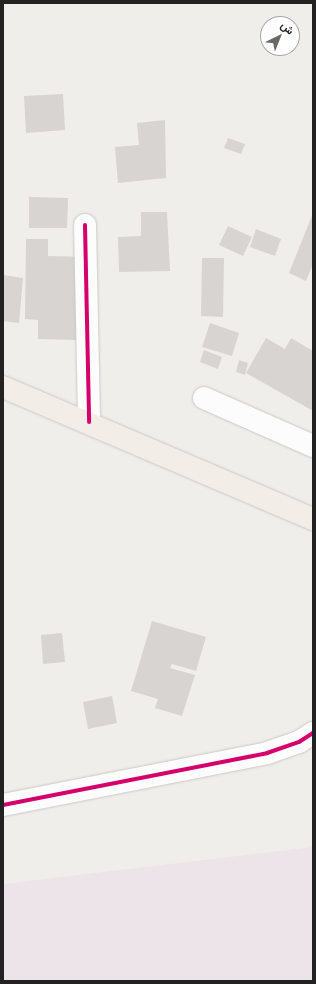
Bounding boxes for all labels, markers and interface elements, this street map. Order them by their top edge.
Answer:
north arrow [260,16,300,56]
text: ش [278,18,297,38]

